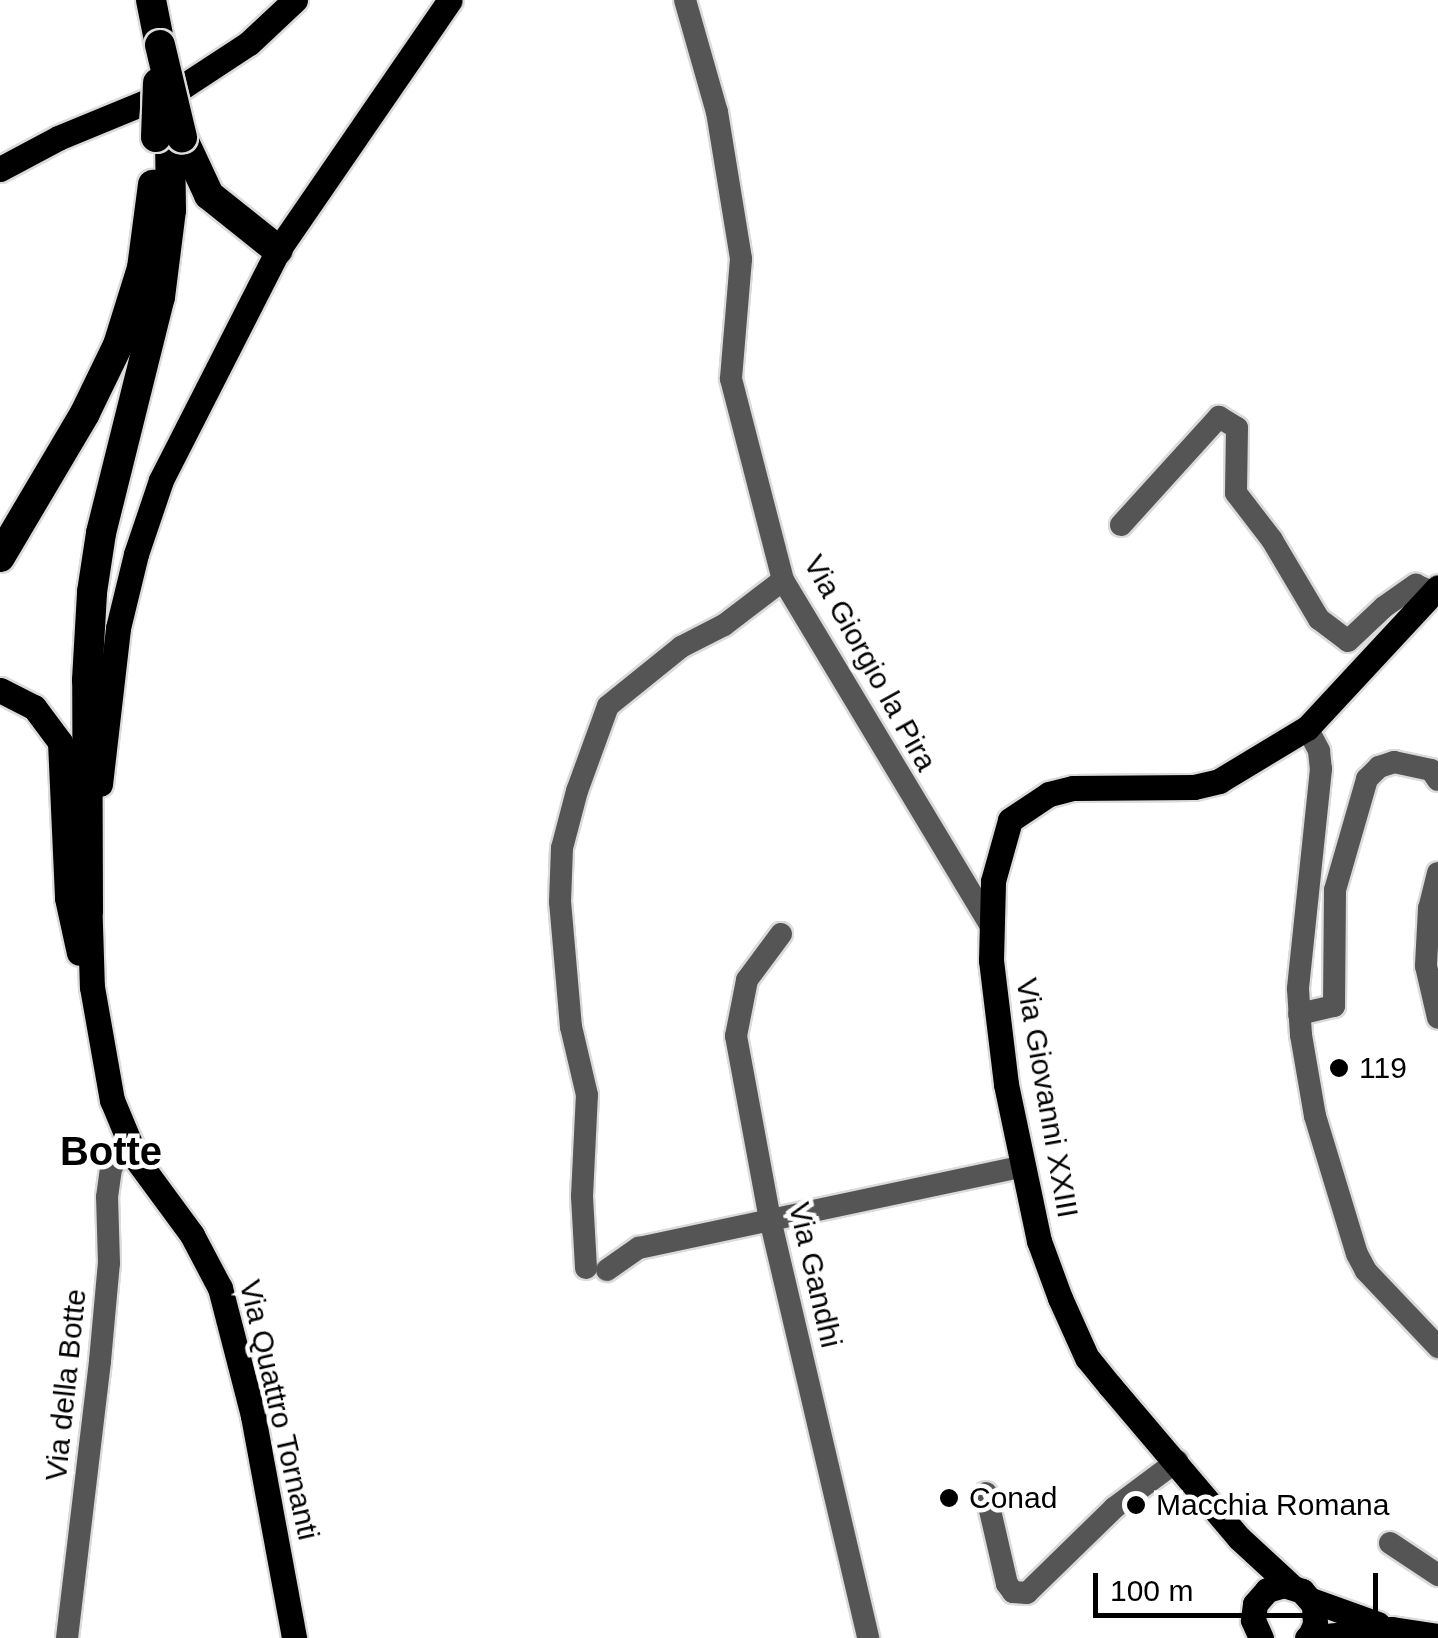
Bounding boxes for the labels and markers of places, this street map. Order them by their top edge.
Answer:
place label: 119 [1359,1050,1407,1086]
marker: 119 [1328,1057,1350,1079]
place label: Conad [969,1480,1057,1516]
marker: Conad [938,1487,960,1509]
place label: Macchia Romana [1156,1487,1389,1523]
marker: Macchia Romana [1125,1494,1147,1516]

